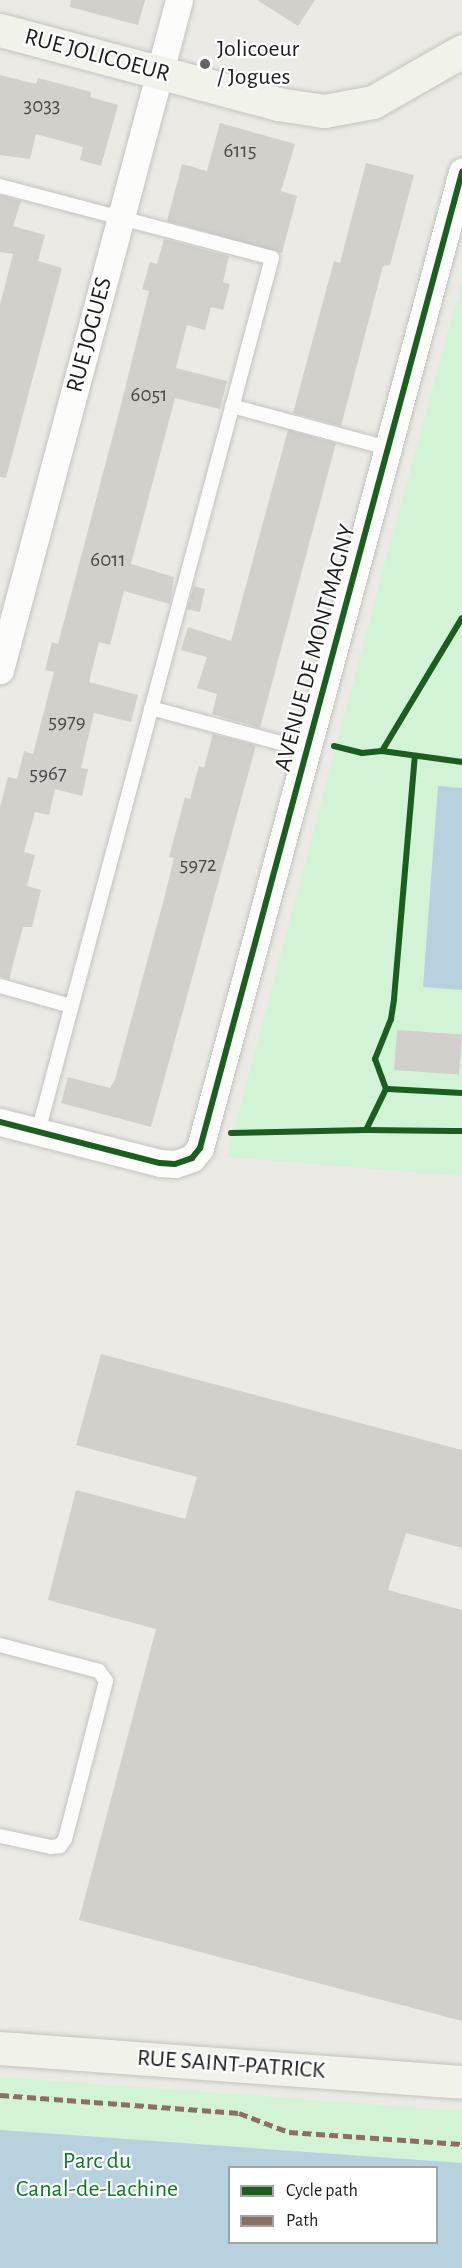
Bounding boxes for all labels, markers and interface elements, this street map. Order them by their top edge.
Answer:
street label: RUE JOLICOEUR [21,23,173,89]
place label: Jolicoeur / Jogues [217,36,299,92]
marker: Jolicoeur / Jogues [198,57,212,71]
house number: 3033 [23,93,61,119]
house number: 6115 [223,138,257,164]
street label: RUE JOGUES [61,274,119,396]
house number: 6051 [131,382,167,408]
street label: AVENUE DE MONTMAGNY [269,521,363,775]
house number: 6011 [90,547,126,573]
house number: 5979 [48,709,86,735]
house number: 5967 [29,761,67,787]
house number: 5972 [180,852,216,878]
street label: RUE SAINT-PATRICK [136,2044,326,2086]
park label: Parc du Canal-de-Lachine [16,2148,178,2204]
legend [228,2166,438,2244]
text: Cycle path [286,2182,358,2200]
text: Path [286,2212,318,2230]

